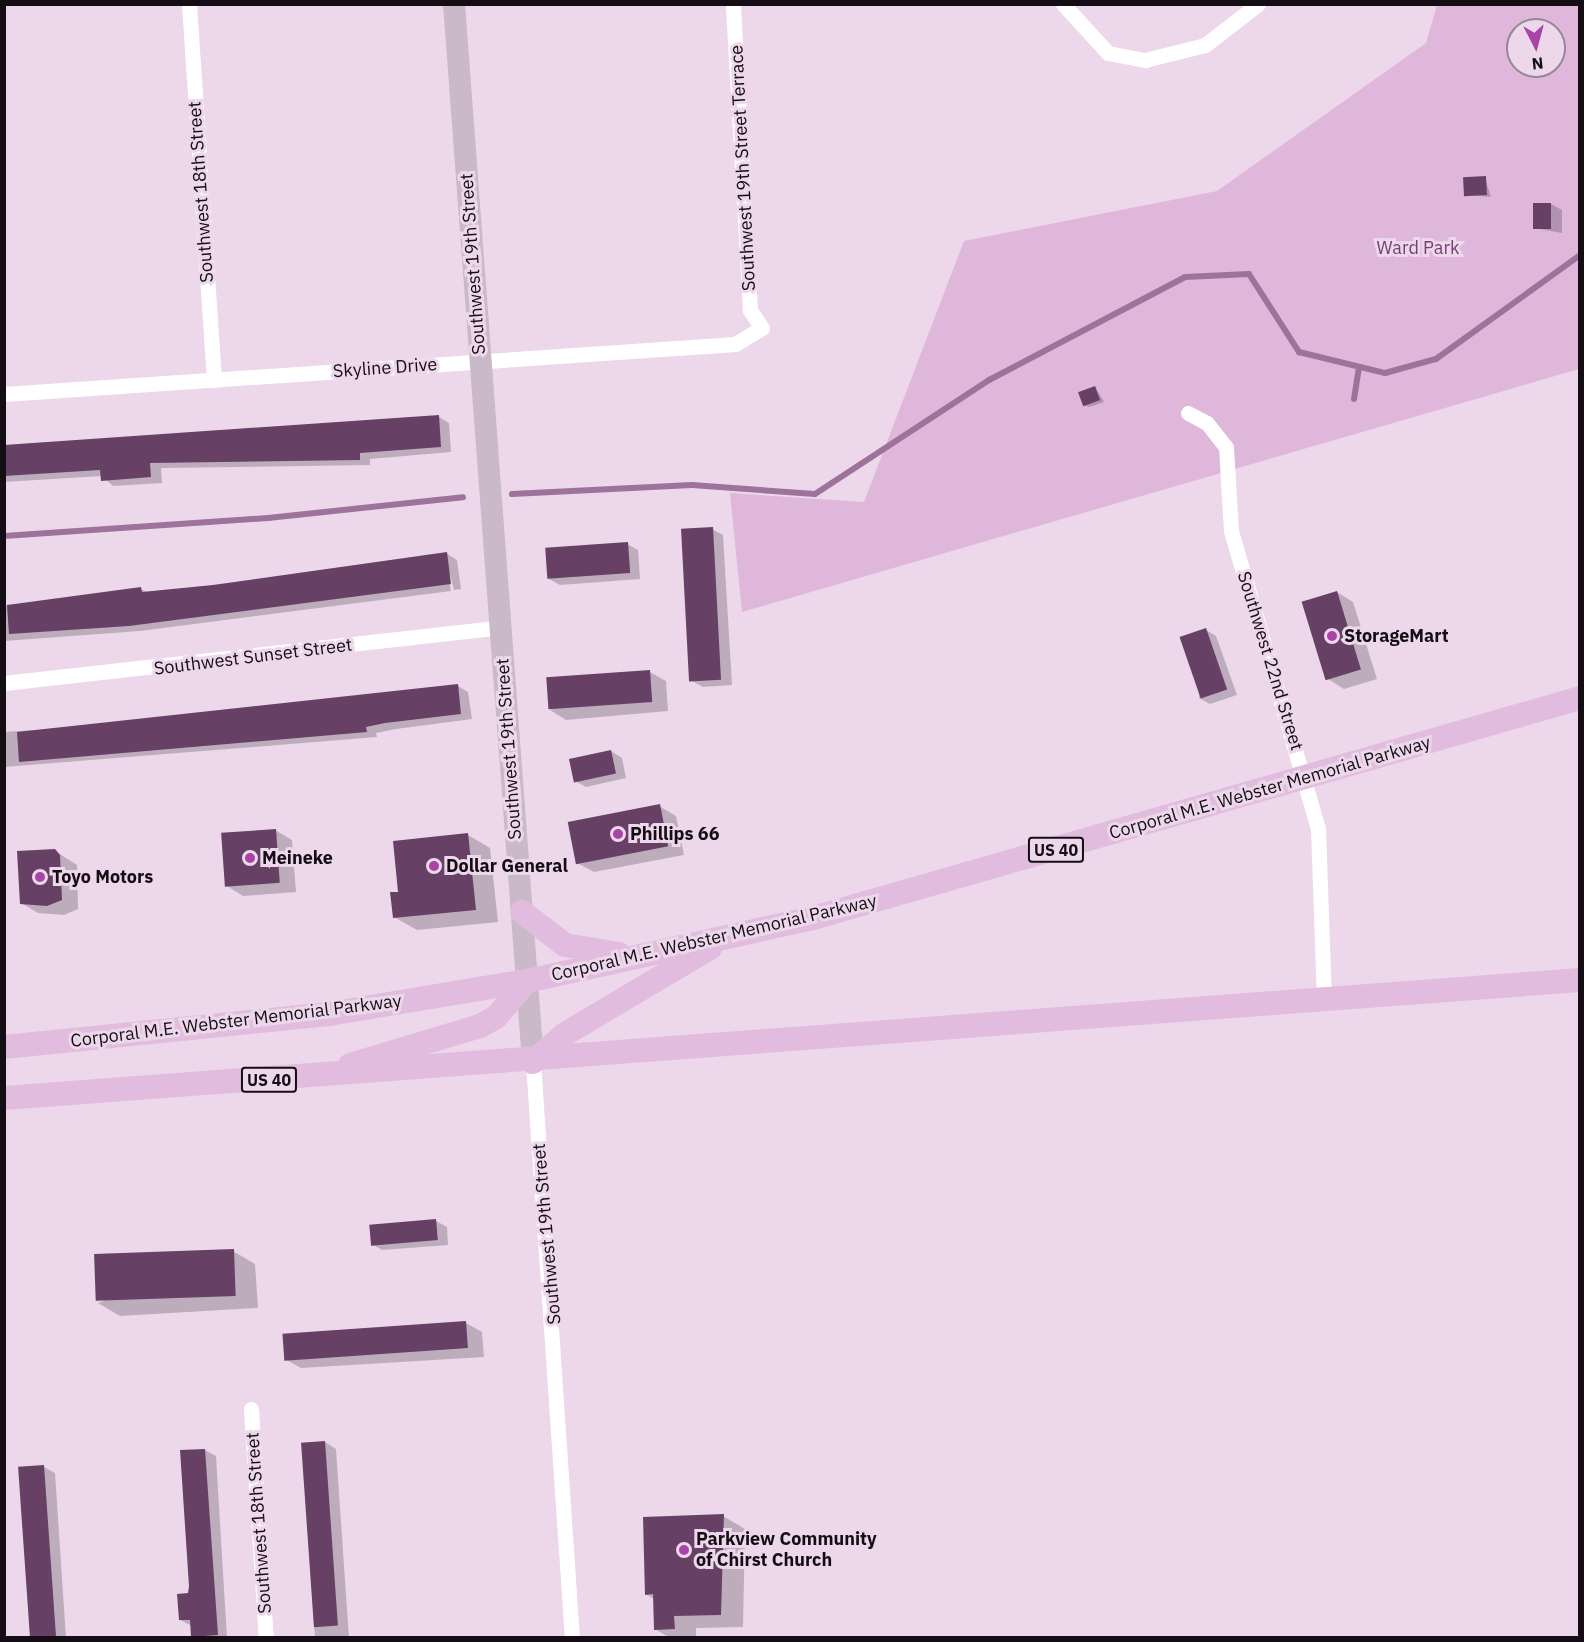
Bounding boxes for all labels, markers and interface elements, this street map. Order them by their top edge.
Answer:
north arrow [1506,18,1566,78]
street label: Southwest 19th Street Terrace [726,44,760,292]
text: N [1531,53,1544,74]
street label: Southwest 18th Street [184,101,218,283]
street label: Southwest 19th Street [456,173,490,355]
park label: Ward Park [1376,237,1460,259]
street label: Skyline Drive [332,354,438,382]
street label: Southwest 22nd Street [1232,569,1308,753]
place label: StorageMart [1344,625,1449,647]
marker: StorageMart [1325,629,1339,643]
street label: Southwest Sunset Street [153,634,353,680]
street label: Southwest 19th Street [492,658,526,840]
street label: Corporal M.E. Webster Memorial Parkway [1107,732,1433,844]
place label: Phillips 66 [630,823,719,845]
marker: Phillips 66 [611,827,625,841]
road number: US 40 [1028,837,1084,863]
place label: Meineke [262,847,333,869]
marker: Meineke [243,851,257,865]
place label: Dollar General [446,855,568,877]
marker: Dollar General [427,859,441,873]
place label: Toyo Motors [52,866,153,888]
marker: Toyo Motors [33,870,47,884]
street label: Corporal M.E. Webster Memorial Parkway [549,890,879,986]
street label: Corporal M.E. Webster Memorial Parkway [69,990,403,1052]
road number: US 40 [240,1067,298,1093]
street label: Southwest 19th Street [528,1143,566,1325]
street label: Southwest 18th Street [242,1432,276,1614]
place label: Parkview Community of Chirst Church [696,1529,877,1572]
marker: Parkview Community of Chirst Church [677,1543,691,1557]

